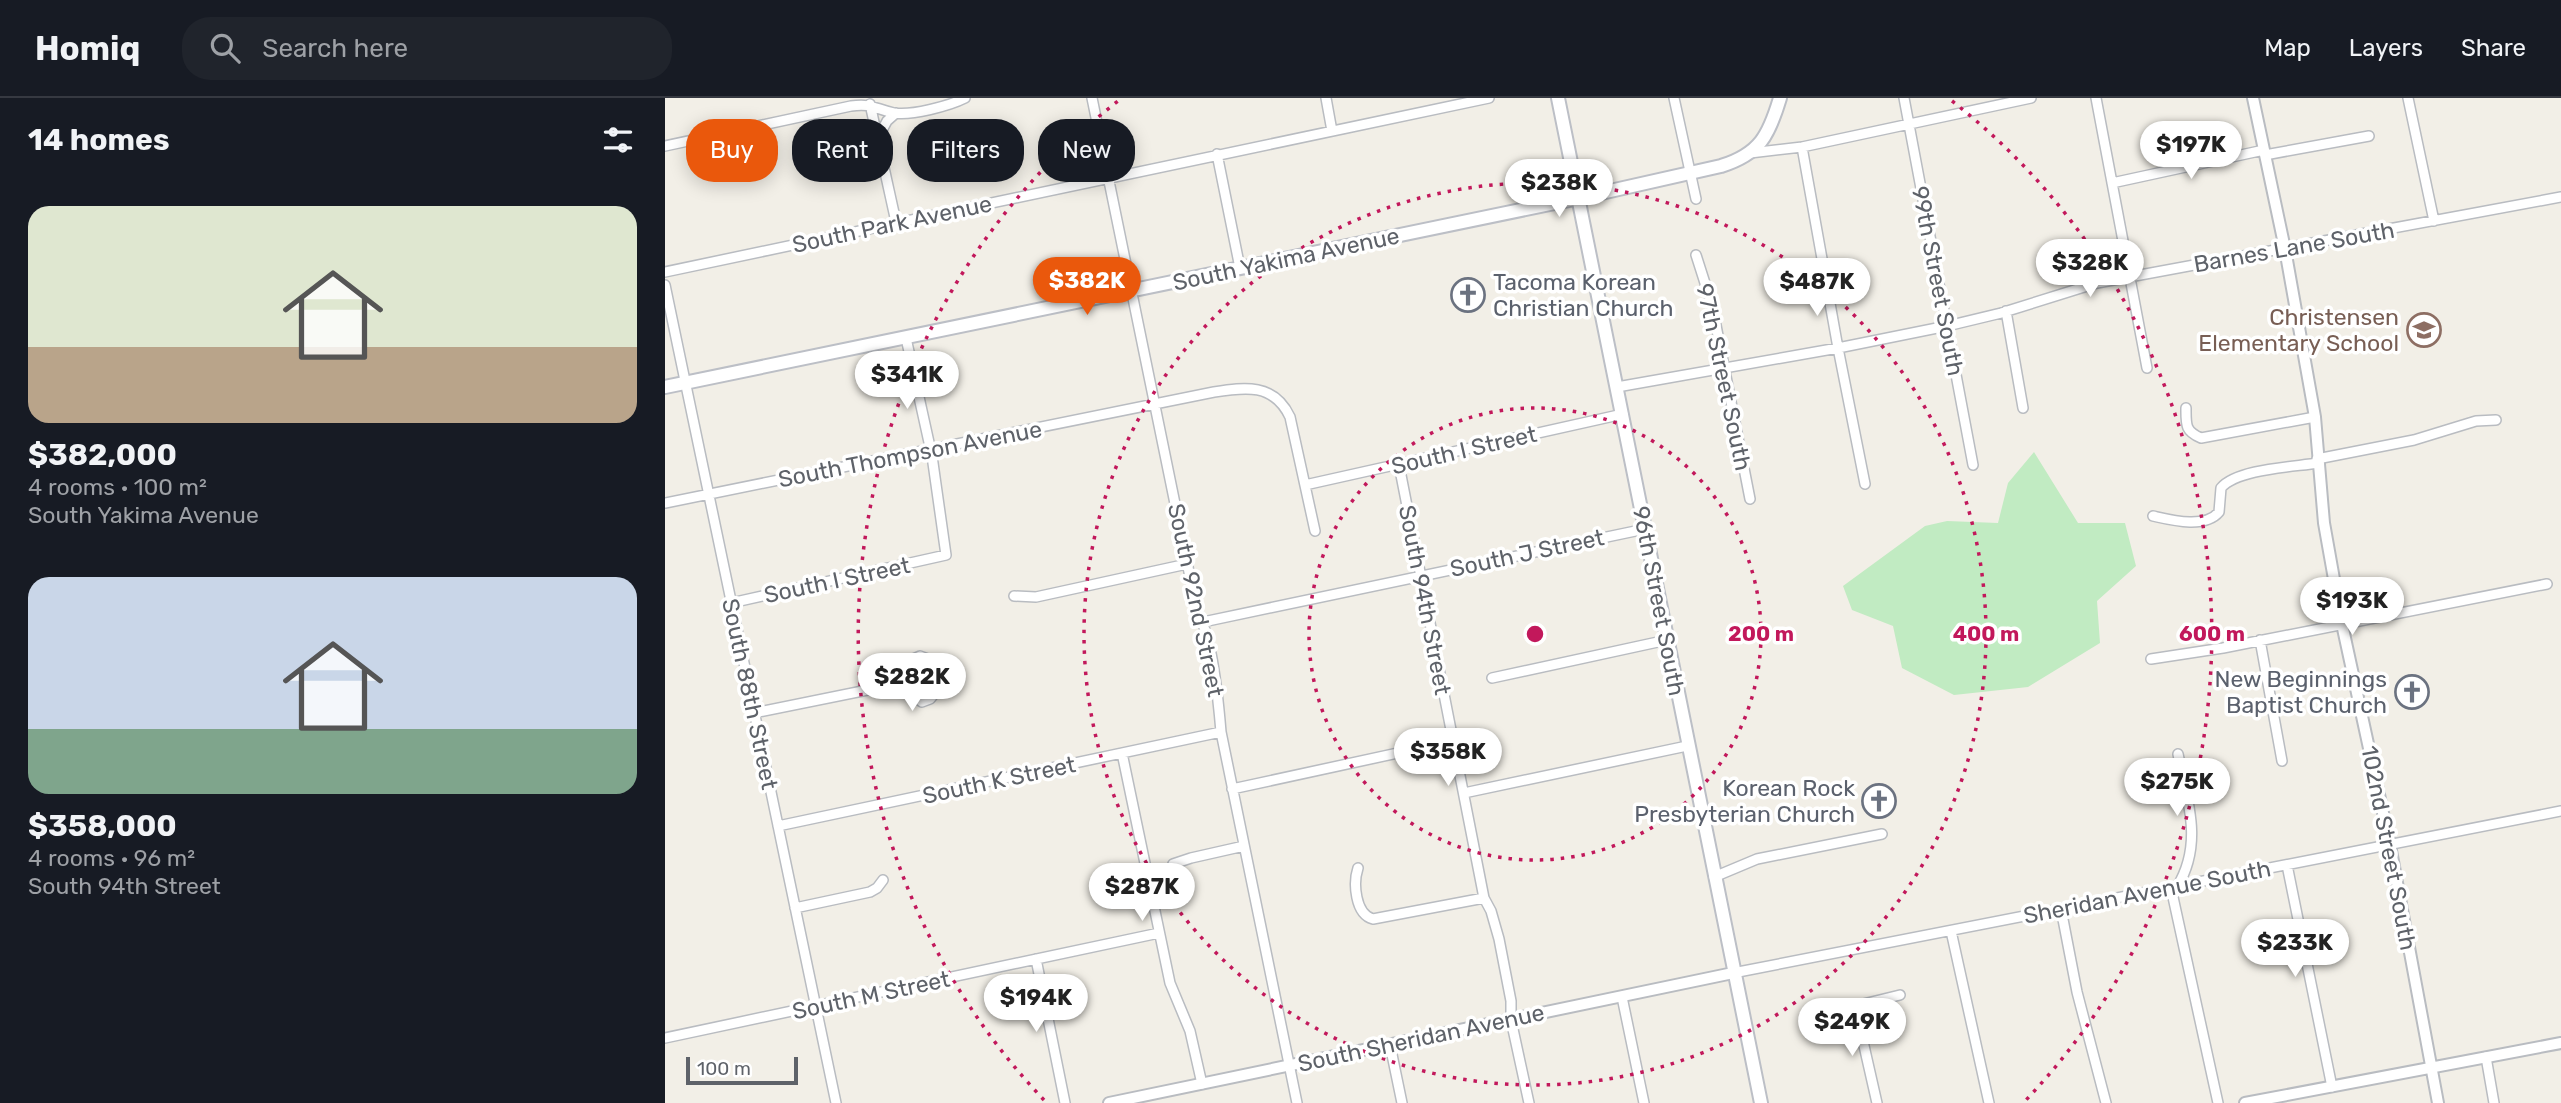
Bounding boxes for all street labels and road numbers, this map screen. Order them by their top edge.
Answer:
street label: 99th Street South [1906,184,1970,378]
street label: South Park Avenue [790,189,994,259]
street label: Barnes Lane South [2191,216,2397,278]
street label: South Yakima Avenue [1170,221,1402,297]
street label: 97th Street South [1690,281,1758,473]
street label: South Thompson Avenue [776,415,1044,493]
street label: South I Street [1389,420,1539,480]
street label: South 92nd Street [1162,501,1230,699]
street label: South 94th Street [1393,503,1457,697]
street label: 96th Street South [1627,504,1691,698]
street label: South J Street [1447,523,1607,583]
street label: South I Street [762,551,912,609]
street label: South 88th Street [716,596,784,792]
street label: 102nd Street South [2355,743,2423,953]
street label: South K Street [920,750,1078,810]
street label: Sheridan Avenue South [2021,854,2273,930]
street label: South M Street [790,965,952,1025]
street label: South Sheridan Avenue [1295,998,1547,1078]

